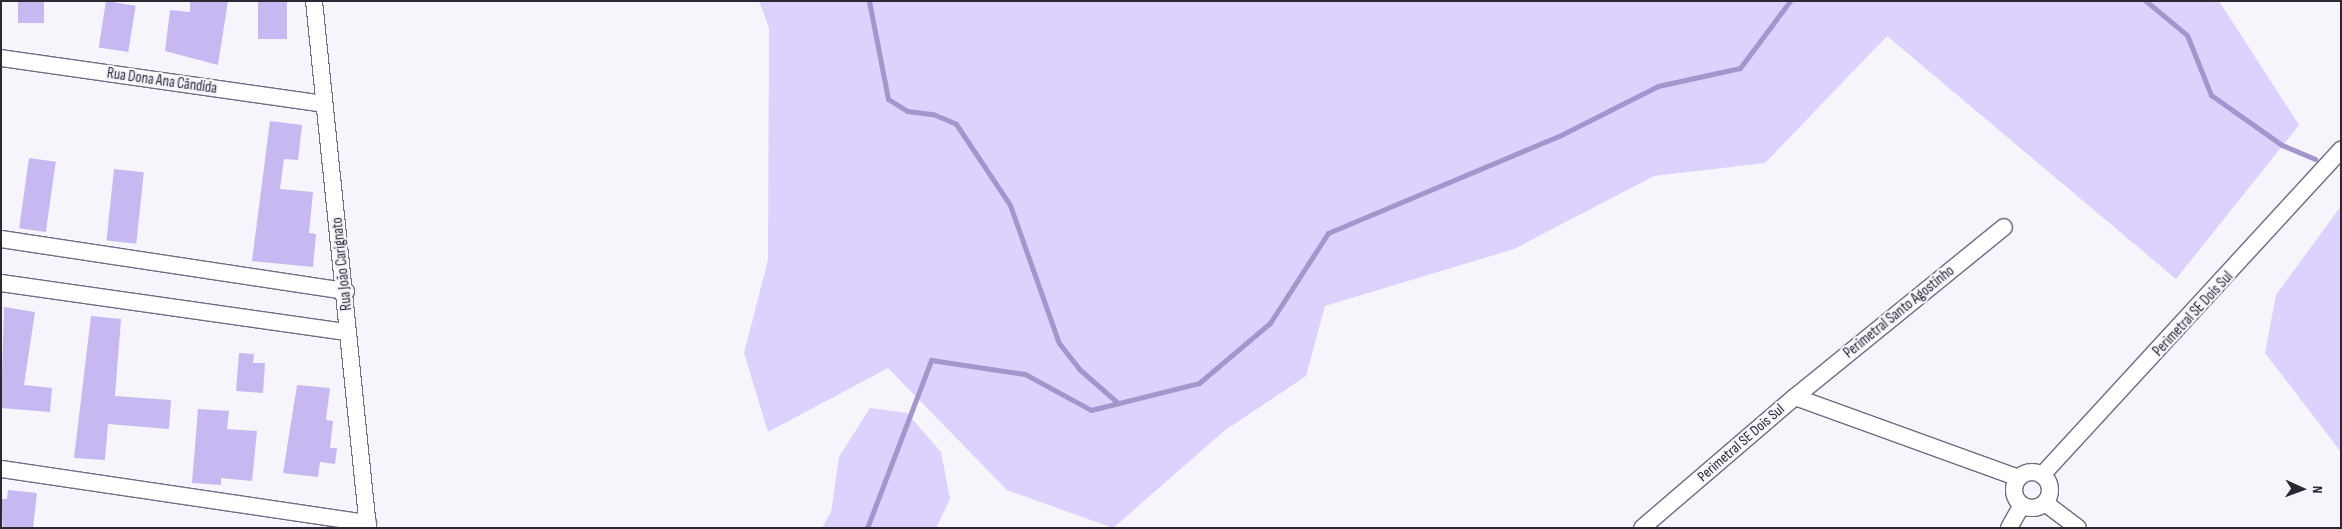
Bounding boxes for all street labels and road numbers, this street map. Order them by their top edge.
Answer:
street label: Rua Dona Ana Cândida [106,64,218,98]
street label: Rua João Carignato [328,216,356,312]
street label: Perimetral Santo Agostinho [1840,262,1958,362]
street label: Perimetral SE Dois Sul [2149,268,2237,360]
street label: Perimetral SE Dois Sul [1694,400,1788,486]

